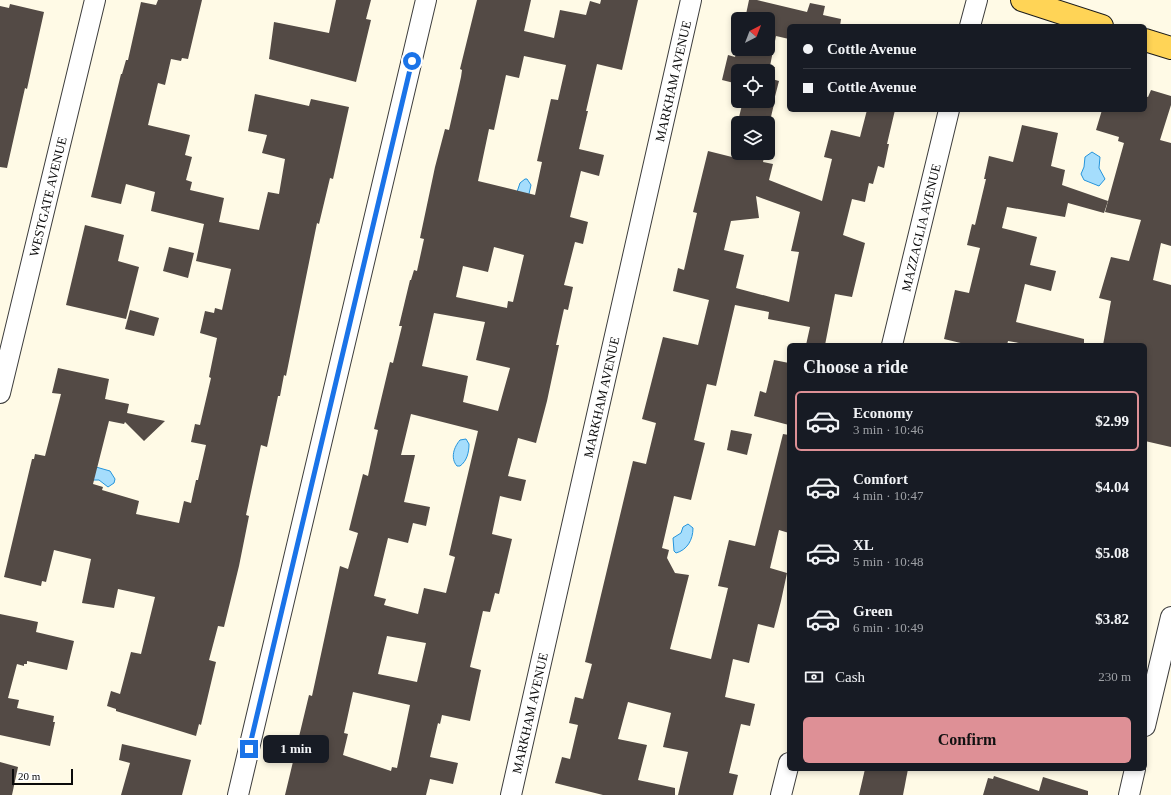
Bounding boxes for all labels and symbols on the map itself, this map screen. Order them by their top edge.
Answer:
north arrow [731,12,775,56]
street label: MARKHAM AVENUE [652,19,694,143]
route start [403,52,421,70]
street label: WESTGATE AVENUE [26,135,69,258]
street label: MAZZAGLIA AVENUE [898,162,943,293]
street label: MARKHAM AVENUE [580,335,622,459]
street label: MARKHAM AVENUE [509,651,551,775]
callout: 1 min [263,735,329,763]
route end [240,740,258,758]
scale bar [12,767,73,786]

